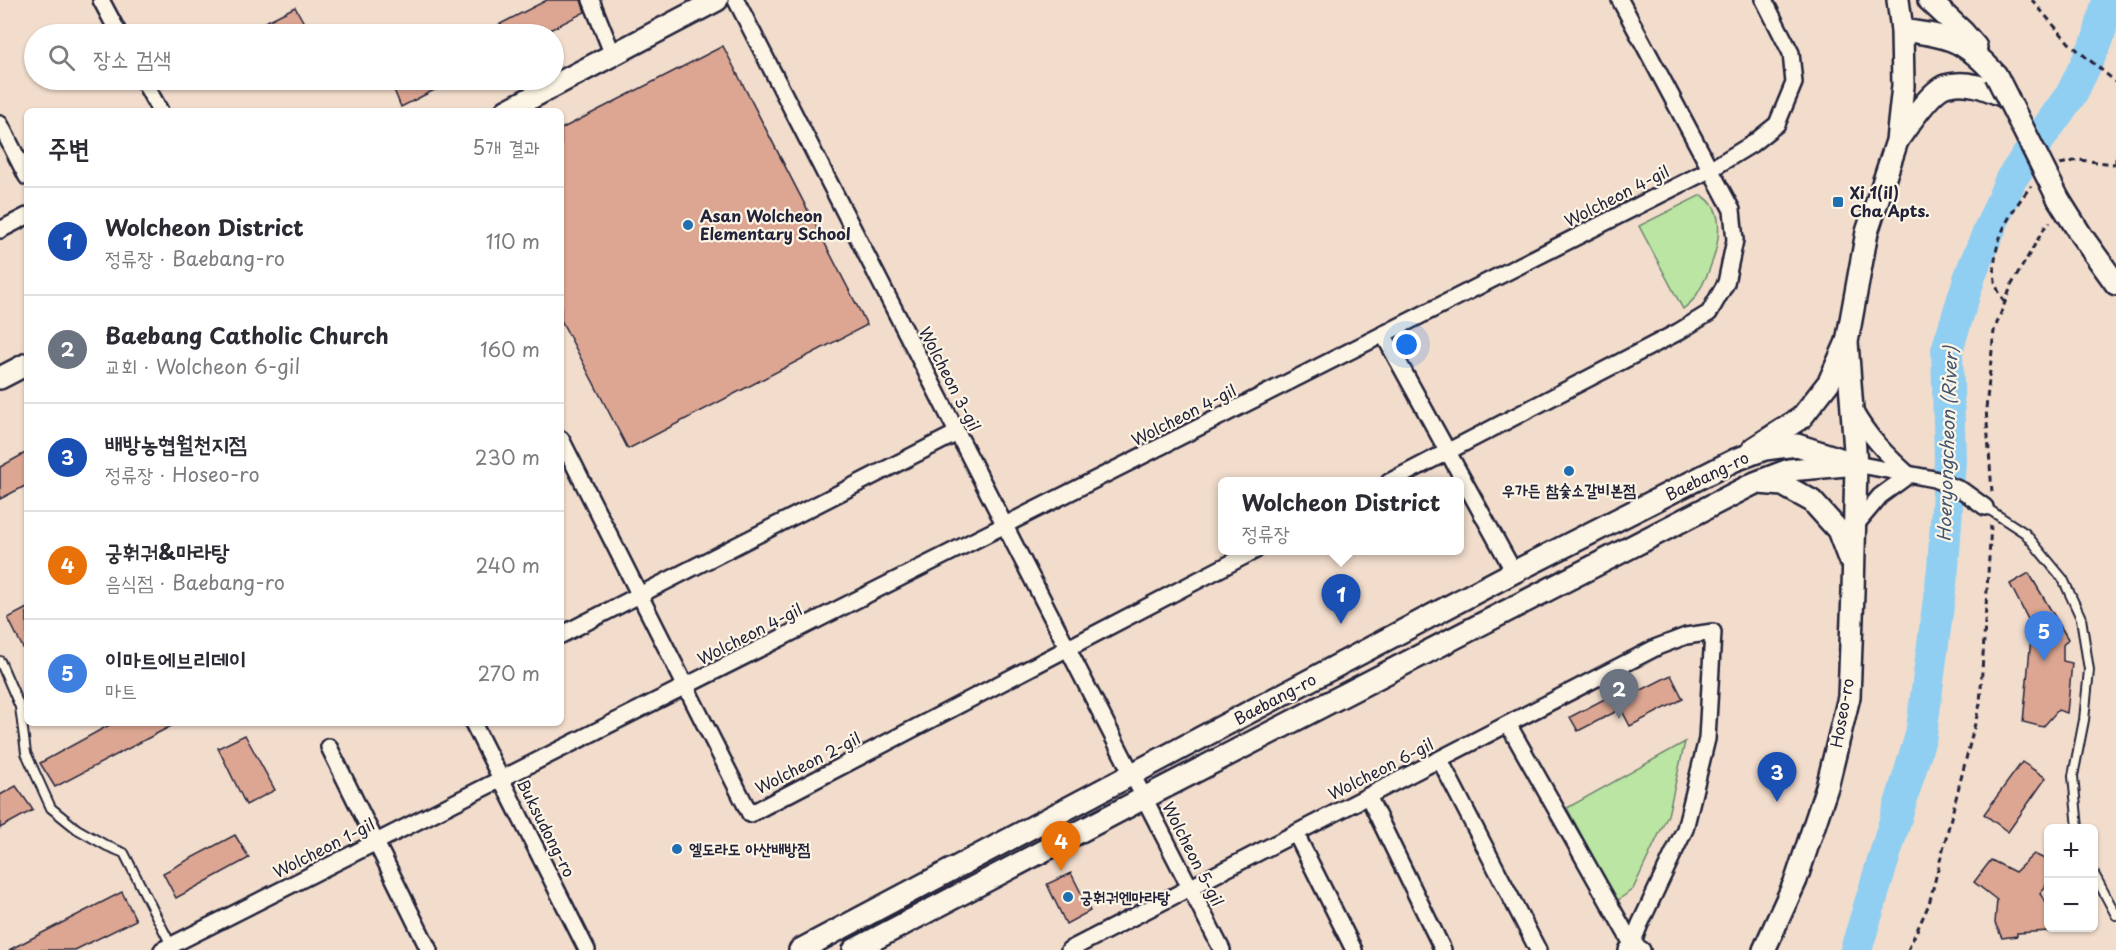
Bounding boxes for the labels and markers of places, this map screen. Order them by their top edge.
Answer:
place label: Xi 1(il) Cha Apts. [1850,180,1930,222]
marker: Xi 1(il) Cha Apts. [1831,195,1845,209]
place label: Asan Wolcheon Elementary School [700,203,851,245]
marker: Asan Wolcheon Elementary School [681,218,695,232]
marker: 우가든 참숯소갈비본점 [1562,464,1576,478]
place label: 우가든 참숯소갈비본점 [1502,477,1636,501]
pin: 1 [1322,574,1360,624]
pin: 5 [2024,612,2064,661]
pin: 2 [1600,670,1638,719]
pin: 3 [1758,752,1796,802]
pin: 4 [1042,822,1080,871]
place label: 엘도라도 아산배방점 [689,836,810,860]
marker: 엘도라도 아산배방점 [670,842,684,856]
place label: 궁훠궈엔마라탕 [1080,884,1170,908]
marker: 궁훠궈엔마라탕 [1061,890,1075,904]

